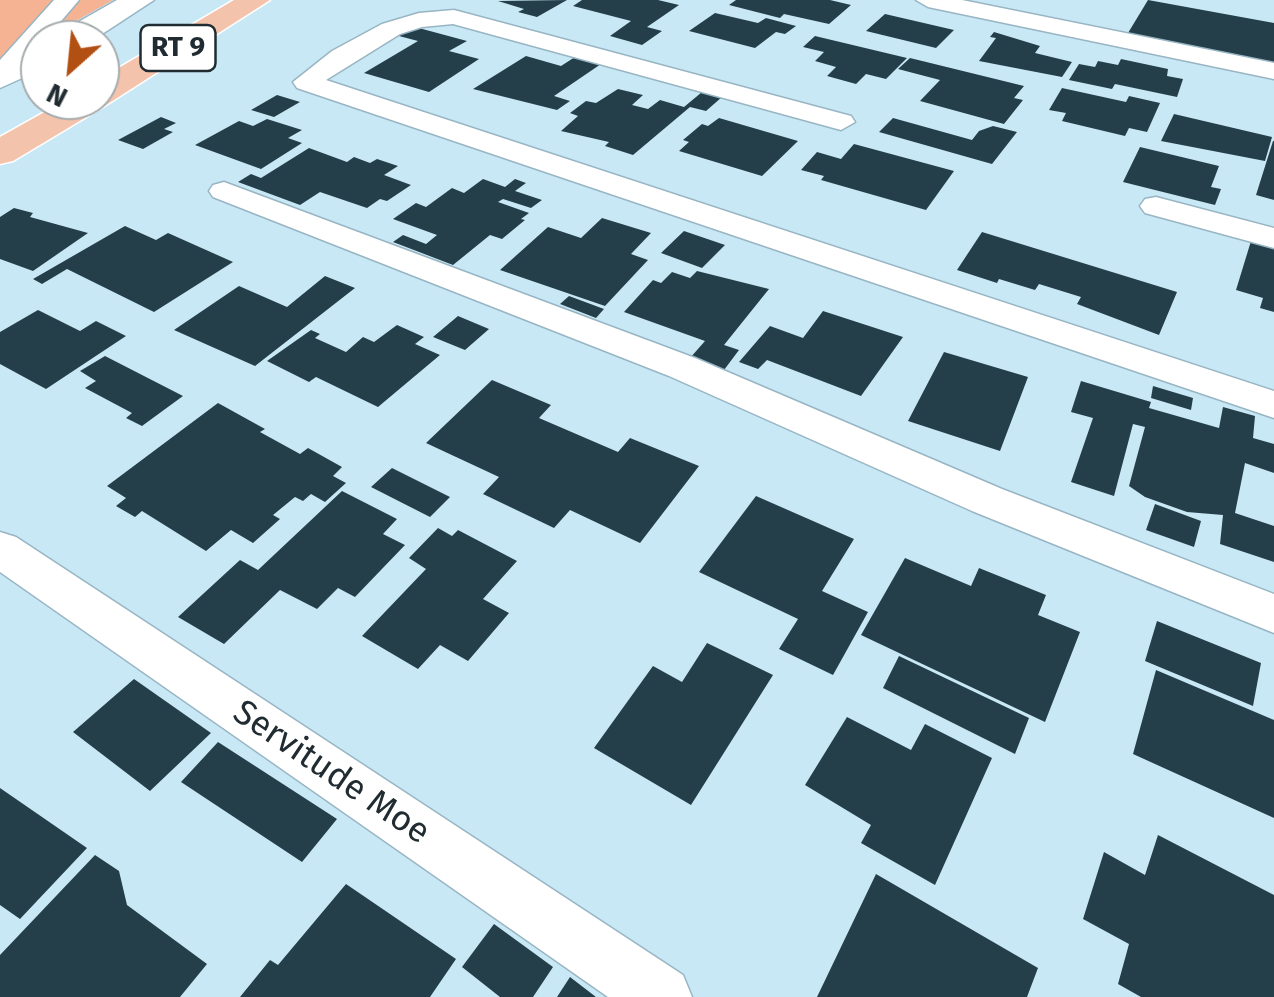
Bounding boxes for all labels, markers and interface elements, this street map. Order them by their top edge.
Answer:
north arrow [20,20,120,120]
road number: RT 9 [140,25,216,71]
text: N [41,76,73,114]
street label: Servitude Moe [225,692,437,854]

